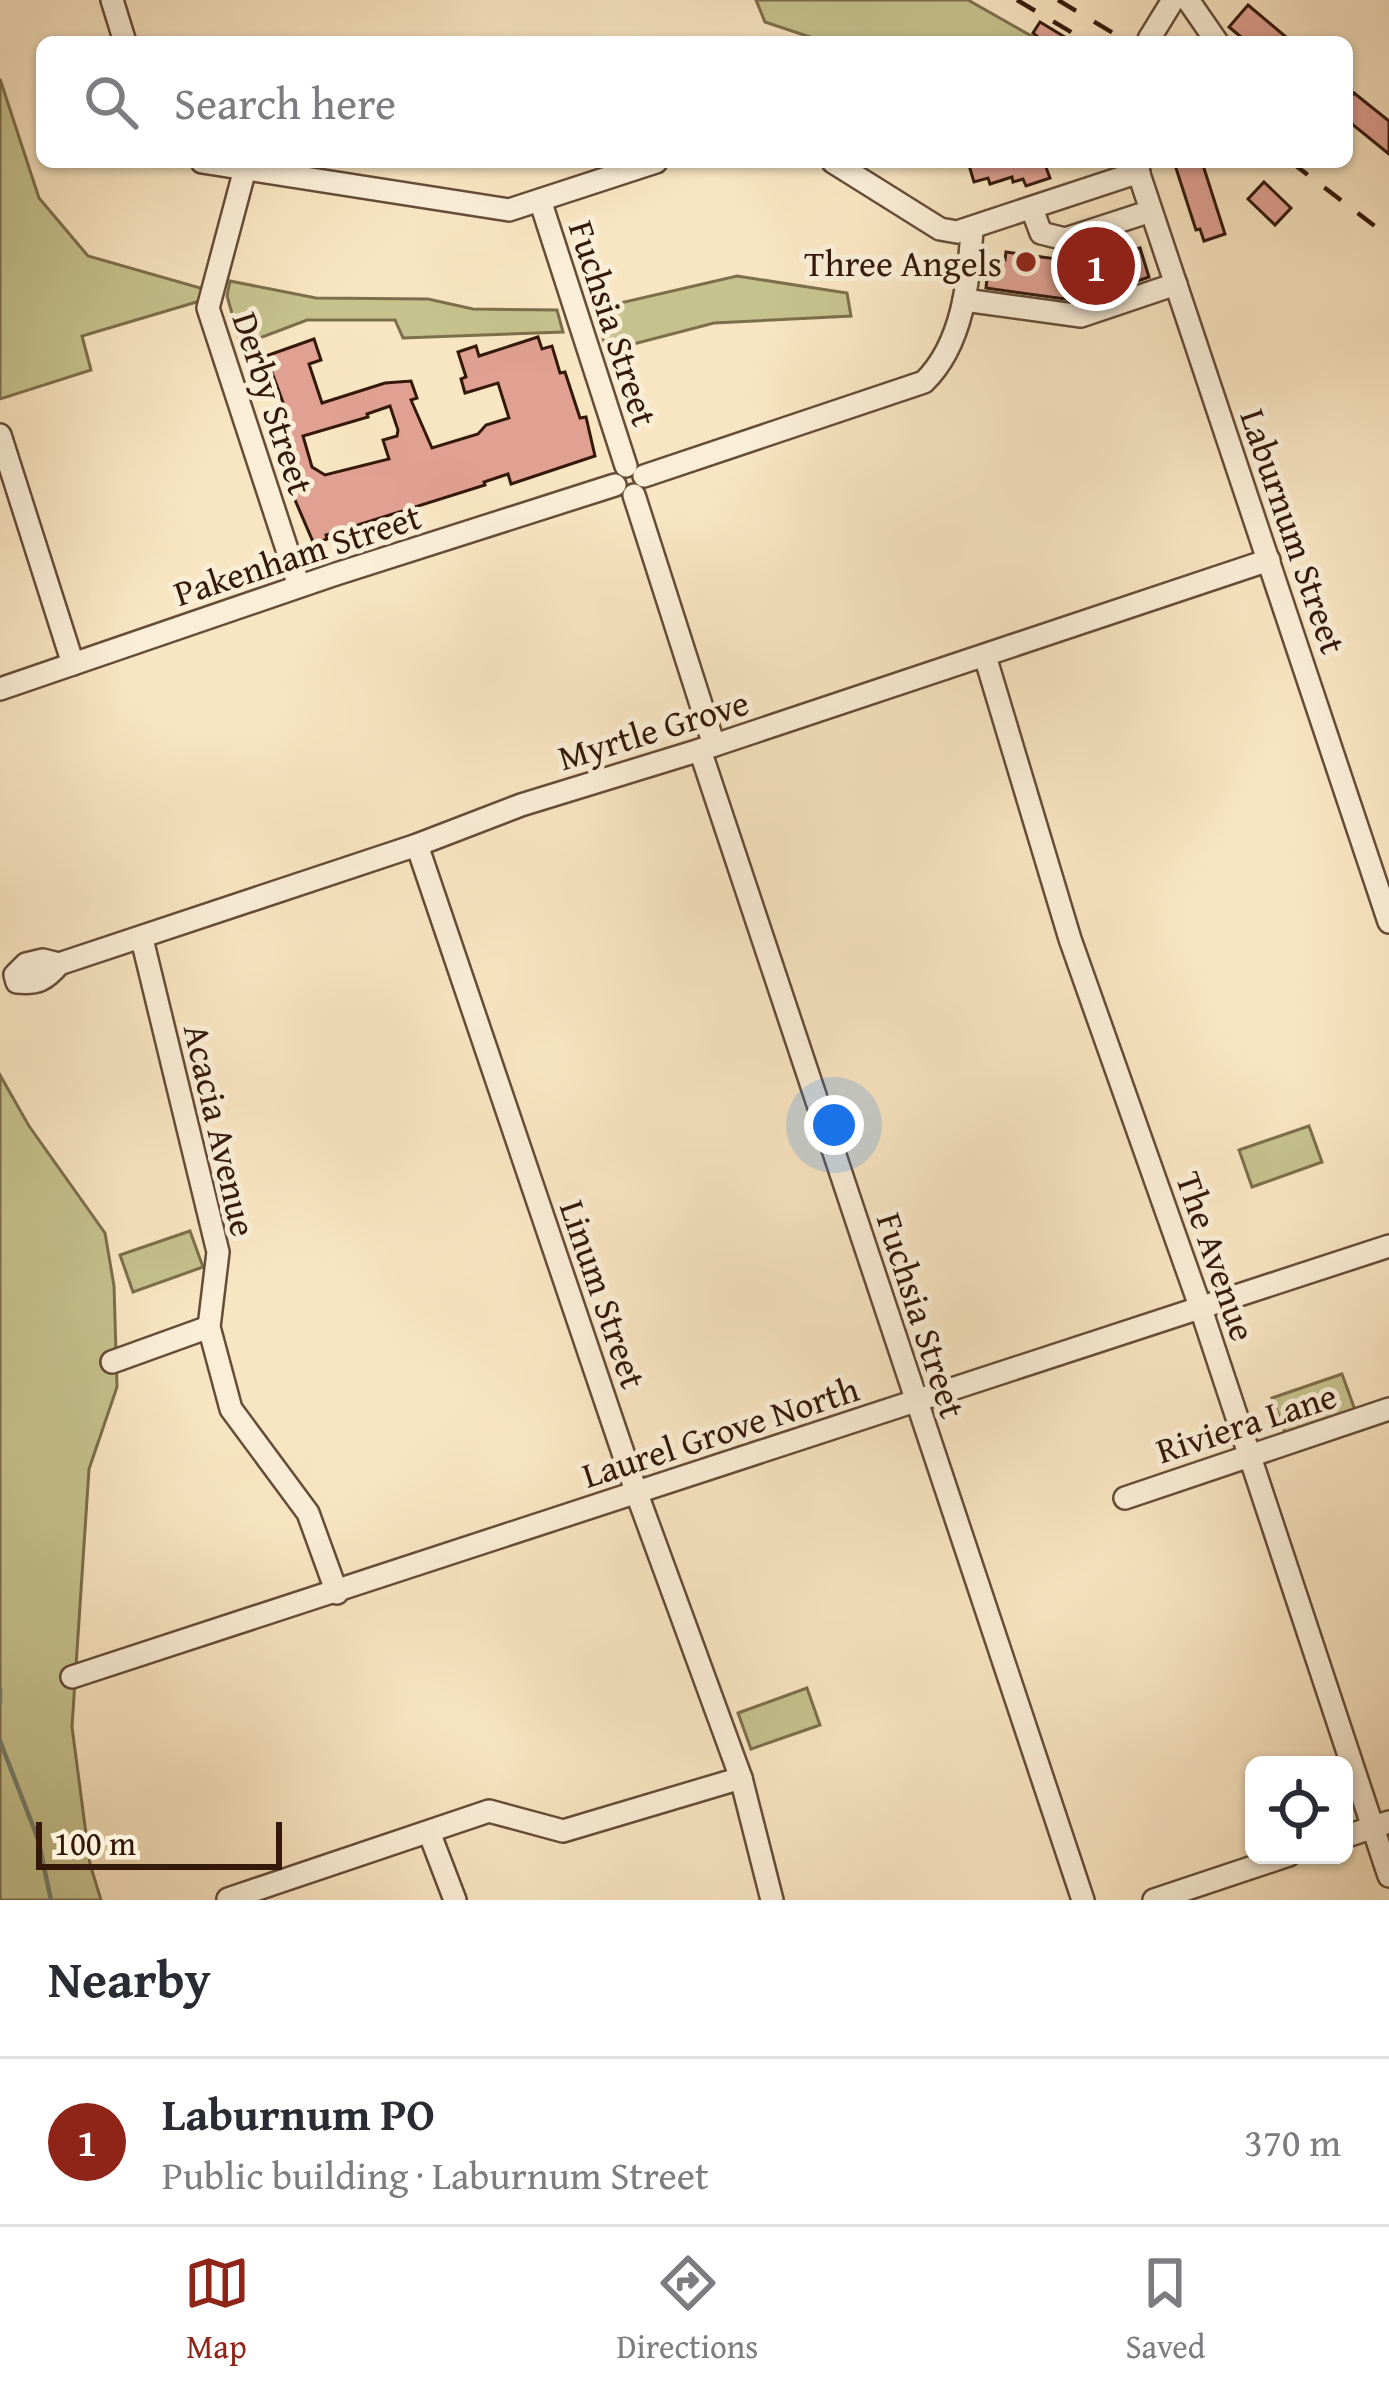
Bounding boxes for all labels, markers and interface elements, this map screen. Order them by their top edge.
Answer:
search box [36,36,1353,168]
icon: search [78,69,144,135]
text: Search here [174,70,396,135]
street label: Fuchsia Street [556,213,672,433]
pin: 1 [1057,221,1135,311]
place label: Three Angels [804,236,1002,289]
marker: Three Angels [1013,249,1039,275]
street label: Derby Street [220,305,329,501]
street label: Laburnum Street [1227,402,1361,661]
street label: Pakenham Street [167,489,428,619]
street label: Myrtle Grove [551,675,755,783]
street label: Acacia Avenue [171,1019,271,1241]
your location [804,1095,864,1155]
street label: The Avenue [1163,1164,1271,1348]
street label: Linum Street [547,1193,661,1395]
street label: Fuchsia Street [864,1205,980,1425]
street label: Laurel Grove North [575,1361,865,1501]
street label: Riviera Lane [1149,1368,1343,1476]
map controls [1245,1756,1353,1864]
button: locate [1245,1756,1353,1864]
scale bar [36,1816,282,1869]
text: 100 m [54,1819,136,1867]
text: Nearby [48,1941,211,2016]
text: Laburnum PO [162,2081,435,2146]
text: 1 [77,2113,97,2170]
text: 370 m [1244,2113,1341,2170]
text: Public building · Laburnum Street [162,2146,709,2203]
tab: Map [184,2250,250,2370]
tab: Directions [617,2250,758,2370]
tab: Saved [1126,2250,1205,2370]

